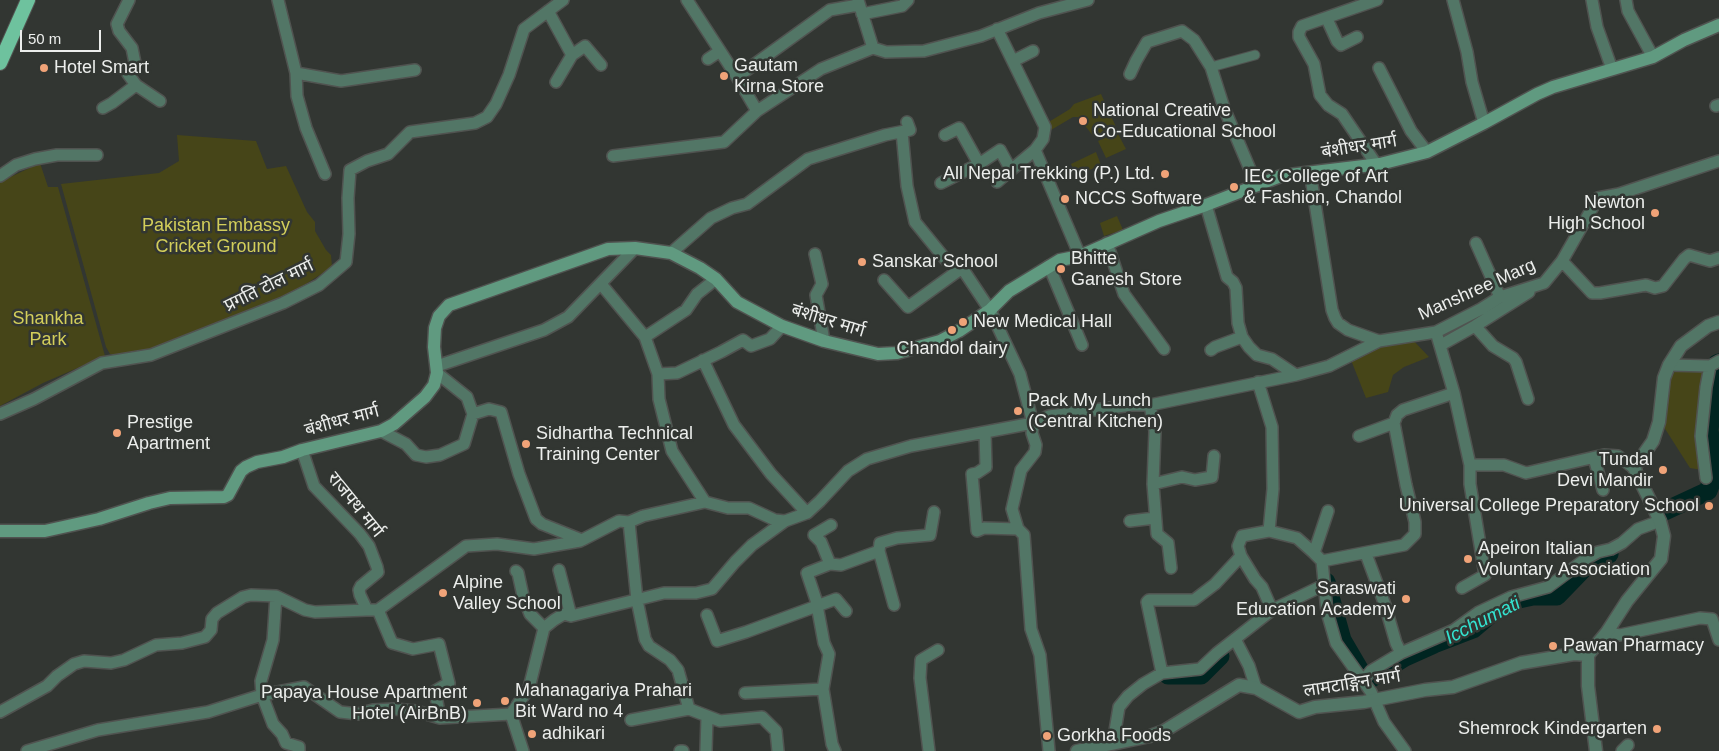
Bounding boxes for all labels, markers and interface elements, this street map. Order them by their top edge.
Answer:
scale bar [22,20,104,52]
text: 50 m [28,30,61,47]
place label: Gautam Kirna Store [734,55,824,98]
place label: Hotel Smart [54,57,149,79]
marker: Hotel Smart [38,62,50,74]
marker: Gautam Kirna Store [718,70,730,82]
place label: National Creative Co-Educational School [1093,100,1276,142]
marker: National Creative Co-Educational School [1077,115,1089,127]
street label: बंशीधर मार्ग [1320,130,1398,164]
place label: All Nepal Trekking (P.) Ltd. [943,163,1155,185]
place label: IEC College of Art & Fashion, Chandol [1244,166,1402,208]
marker: All Nepal Trekking (P.) Ltd. [1159,168,1171,180]
marker: IEC College of Art & Fashion, Chandol [1228,181,1240,193]
place label: NCCS Software [1075,188,1202,210]
place label: Newton High School [1548,192,1645,234]
marker: NCCS Software [1059,193,1071,205]
marker: Newton High School [1649,207,1661,219]
park label: Pakistan Embassy Cricket Ground [142,215,290,258]
place label: Bhitte Ganesh Store [1071,248,1182,290]
place label: Sanskar School [872,251,998,273]
street label: Manshree Marg [1415,254,1539,326]
street label: प्रगति टोल मार्ग [221,255,317,317]
marker: Sanskar School [856,256,868,268]
marker: Bhitte Ganesh Store [1055,263,1067,275]
street label: बंशीधर मार्ग [788,300,868,342]
park label: Shankha Park [12,308,84,350]
place label: New Medical Hall [973,311,1112,333]
marker: New Medical Hall [957,316,969,328]
marker: Chandol dairy [946,324,958,336]
place label: Chandol dairy [896,338,1008,360]
place label: Pack My Lunch (Central Kitchen) [1028,390,1163,432]
street label: बंशीधर मार्ग [302,401,382,441]
marker: Pack My Lunch (Central Kitchen) [1012,405,1024,417]
place label: Prestige Apartment [127,412,210,454]
place label: Sidhartha Technical Training Center [536,423,693,466]
marker: Prestige Apartment [111,427,123,439]
marker: Sidhartha Technical Training Center [520,438,532,450]
place label: Tundal Devi Mandir [1557,449,1653,492]
marker: Tundal Devi Mandir [1657,464,1669,476]
street label: राजपथ मार्ग [322,468,388,542]
place label: Universal College Preparatory School [1399,495,1699,517]
marker: Universal College Preparatory School [1703,500,1715,512]
place label: Apeiron Italian Voluntary Association [1478,538,1650,580]
marker: Apeiron Italian Voluntary Association [1462,553,1474,565]
place label: Alpine Valley School [453,572,561,614]
place label: Saraswati Education Academy [1236,578,1396,620]
marker: Alpine Valley School [437,587,449,599]
water label: Icchumati [1442,592,1524,650]
marker: Saraswati Education Academy [1400,593,1412,605]
place label: Pawan Pharmacy [1563,635,1704,657]
marker: Pawan Pharmacy [1547,640,1559,652]
street label: लामटाङ्गिन मार्ग [1302,666,1402,702]
place label: Mahanagariya Prahari Bit Ward no 4 [515,680,692,722]
place label: Papaya House Apartment Hotel (AirBnB) [261,682,467,724]
marker: Mahanagariya Prahari Bit Ward no 4 [499,695,511,707]
marker: Papaya House Apartment Hotel (AirBnB) [471,697,483,709]
place label: Shemrock Kindergarten [1458,718,1647,740]
place label: adhikari [542,723,605,745]
marker: Shemrock Kindergarten [1651,723,1663,735]
place label: Gorkha Foods [1057,725,1171,747]
marker: adhikari [526,728,538,740]
marker: Gorkha Foods [1041,730,1053,742]

